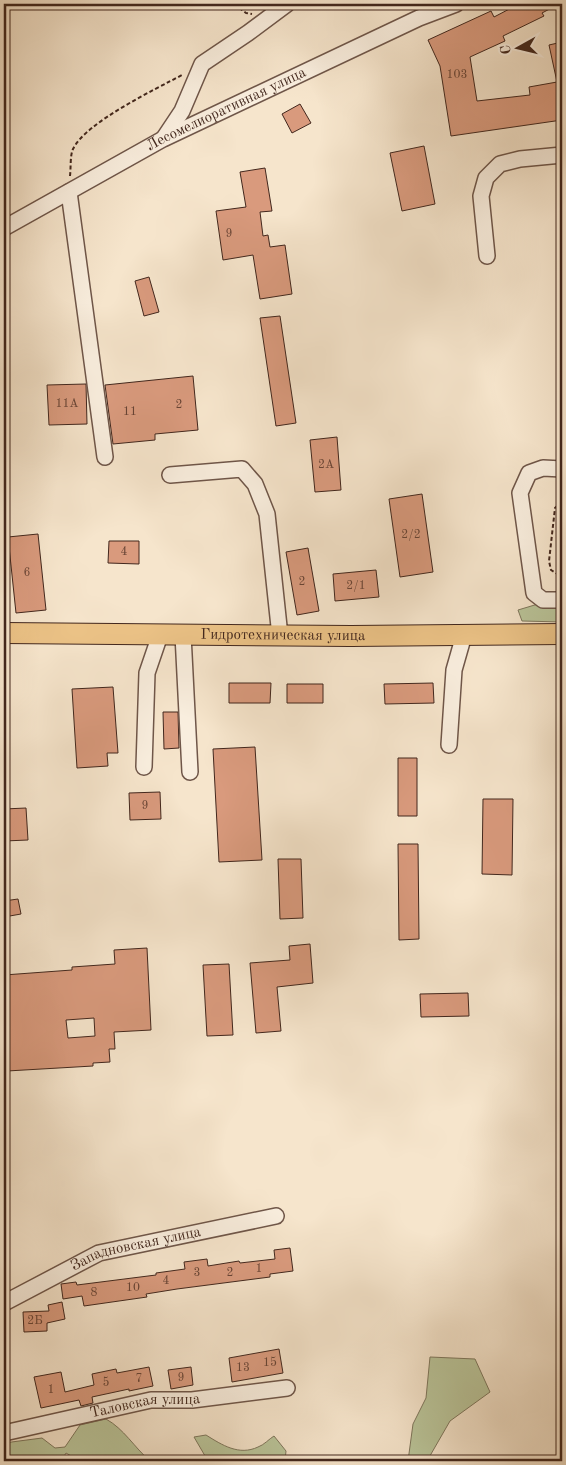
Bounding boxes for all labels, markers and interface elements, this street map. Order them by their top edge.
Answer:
north arrow [494,22,544,72]
text: С [499,44,514,55]
street label: Лесомелиоративная улица [144,65,309,154]
house number: 103 [447,69,467,81]
house number: 9 [226,228,232,240]
house number: 11А [55,398,79,410]
house number: 2 [176,399,182,411]
house number: 11 [123,406,137,418]
house number: 2А [318,459,334,471]
house number: 2/2 [401,529,421,541]
house number: 4 [121,546,128,558]
house number: 6 [24,567,31,579]
house number: 2 [299,576,305,588]
house number: 2/1 [346,580,366,592]
street label: Гидротехническая улица [200,627,366,644]
house number: 9 [142,800,148,812]
street label: Западновская улица [68,1224,203,1274]
house number: 1 [256,1263,262,1275]
house number: 3 [194,1267,200,1279]
house number: 2 [227,1267,233,1279]
house number: 4 [163,1275,170,1287]
house number: 10 [126,1282,140,1294]
house number: 8 [91,1287,98,1299]
house number: 2Б [27,1315,43,1327]
house number: 15 [263,1356,277,1369]
house number: 13 [236,1362,250,1374]
house number: 9 [178,1372,184,1384]
house number: 7 [136,1373,142,1385]
house number: 5 [103,1376,110,1389]
house number: 1 [48,1384,54,1396]
street label: Таловская улица [88,1391,202,1421]

